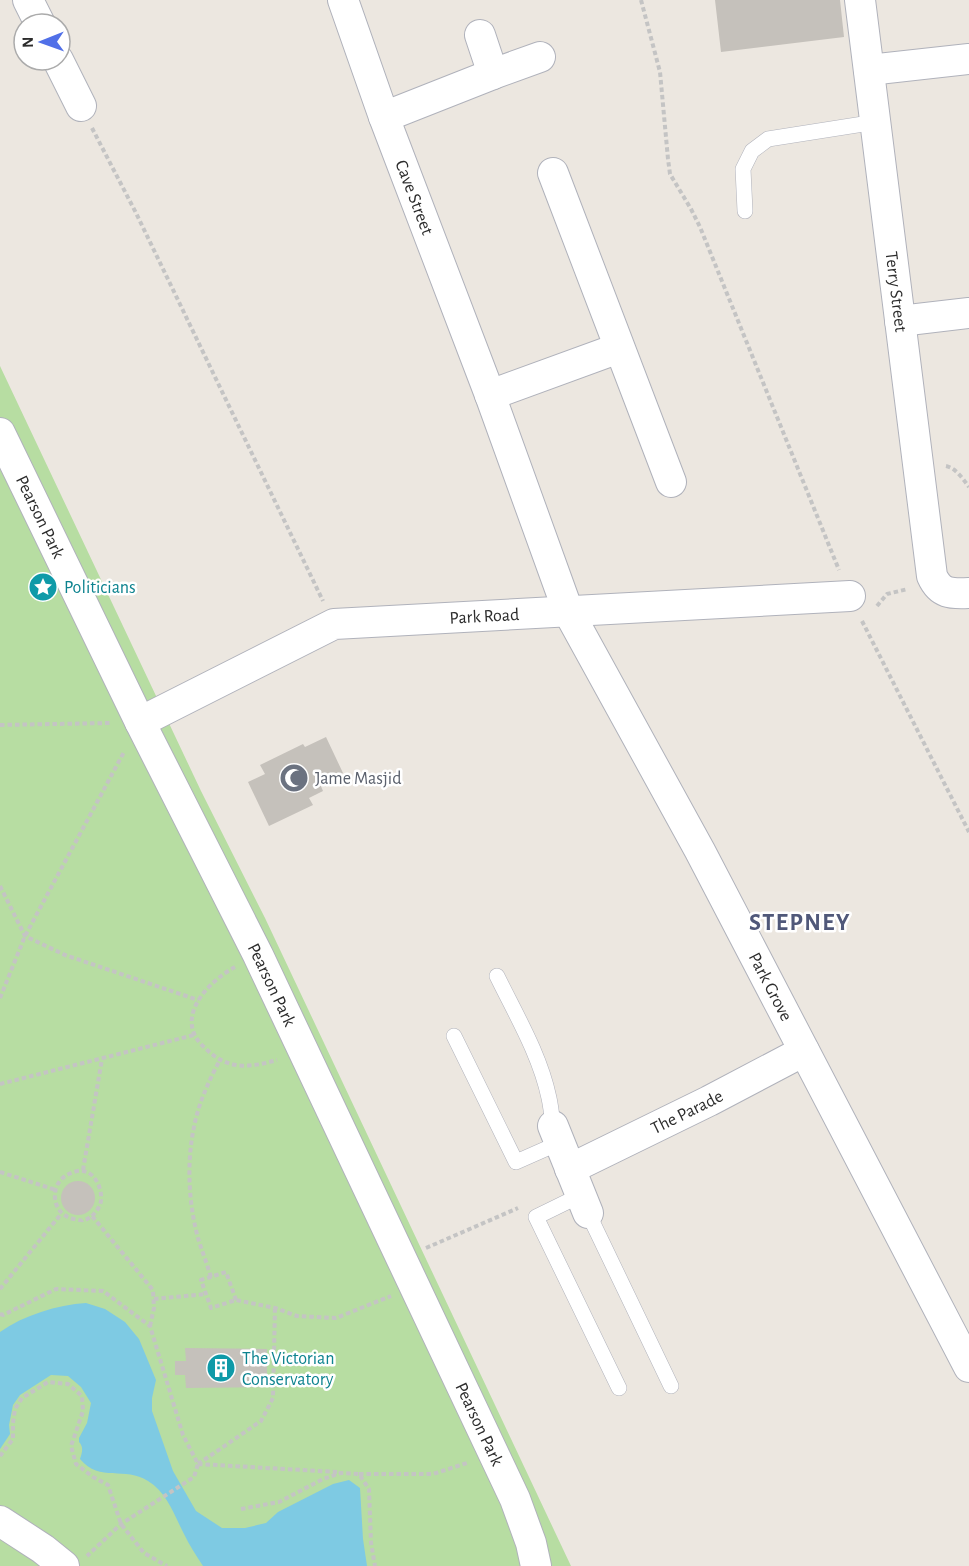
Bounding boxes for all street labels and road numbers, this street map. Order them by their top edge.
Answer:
street label: Cave Street [391,158,436,238]
street label: Terry Street [882,251,909,333]
street label: Pearson Park [12,473,68,562]
street label: Park Road [449,606,520,628]
street label: Pearson Park [244,941,299,1030]
street label: Park Grove [745,950,795,1024]
street label: The Parade [648,1087,726,1138]
street label: Pearson Park [451,1380,506,1469]

